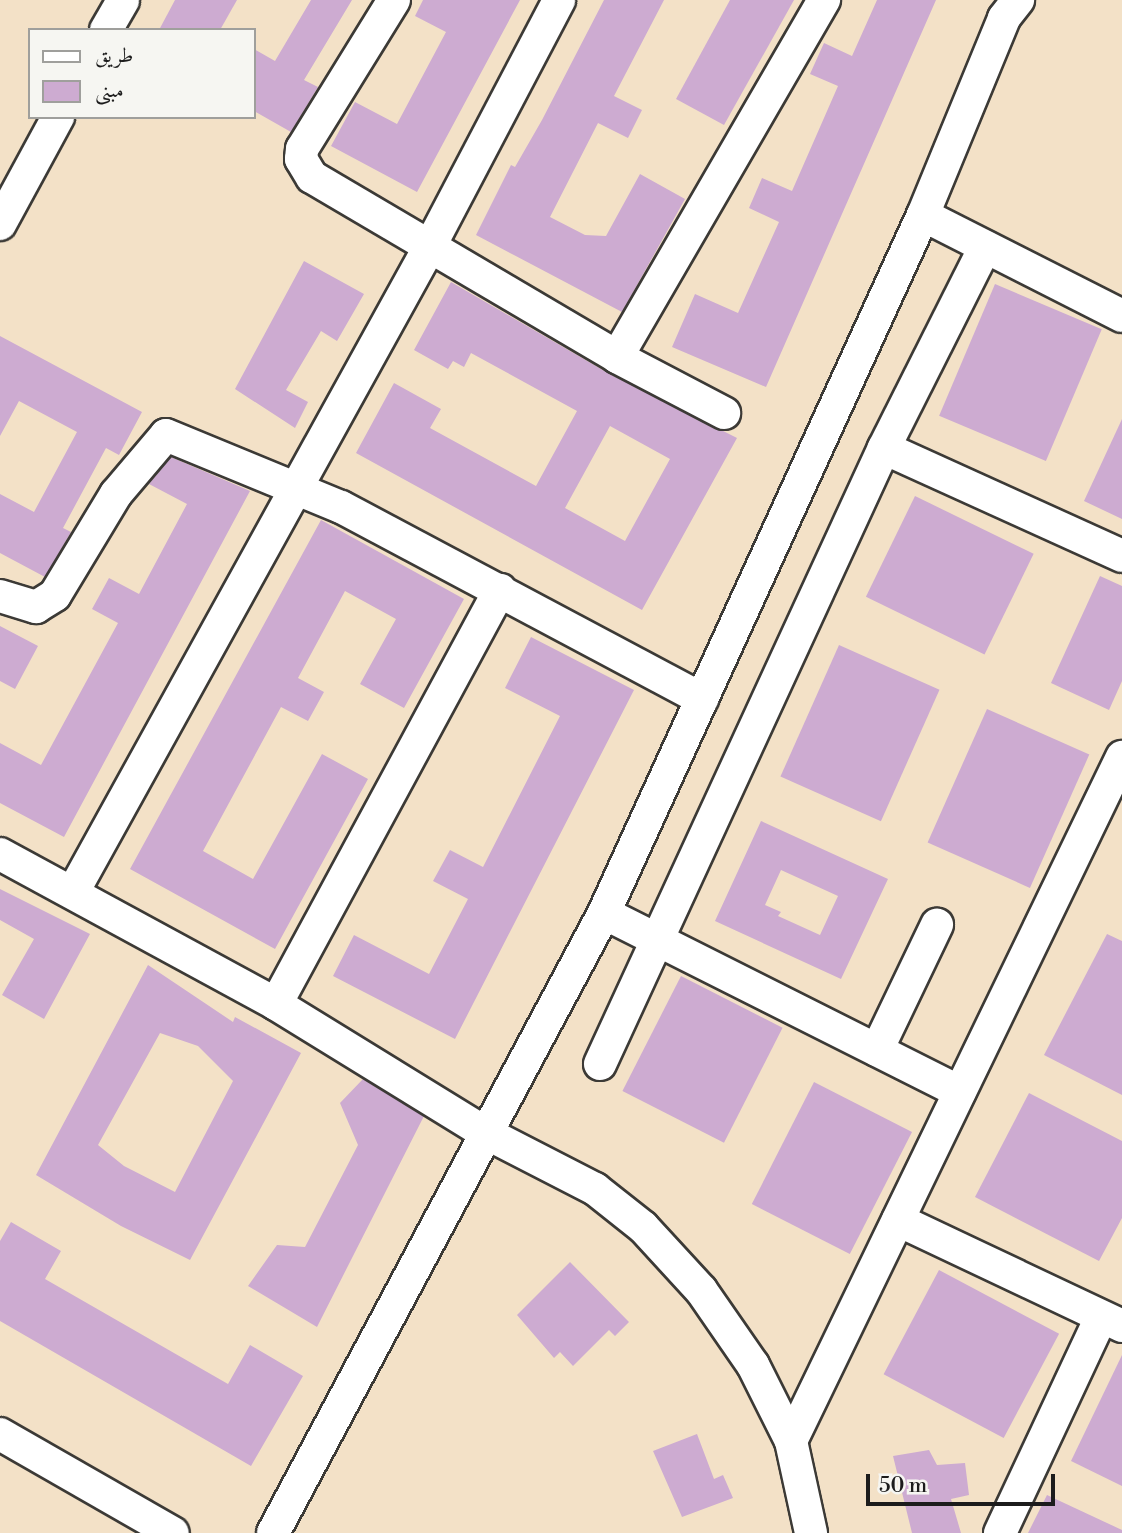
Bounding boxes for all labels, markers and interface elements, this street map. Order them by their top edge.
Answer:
legend [28,28,256,119]
text: طريق [95,43,133,69]
text: مبنى [95,78,124,104]
scale bar [870,1460,1059,1504]
text: 50 m [879,1473,927,1499]

